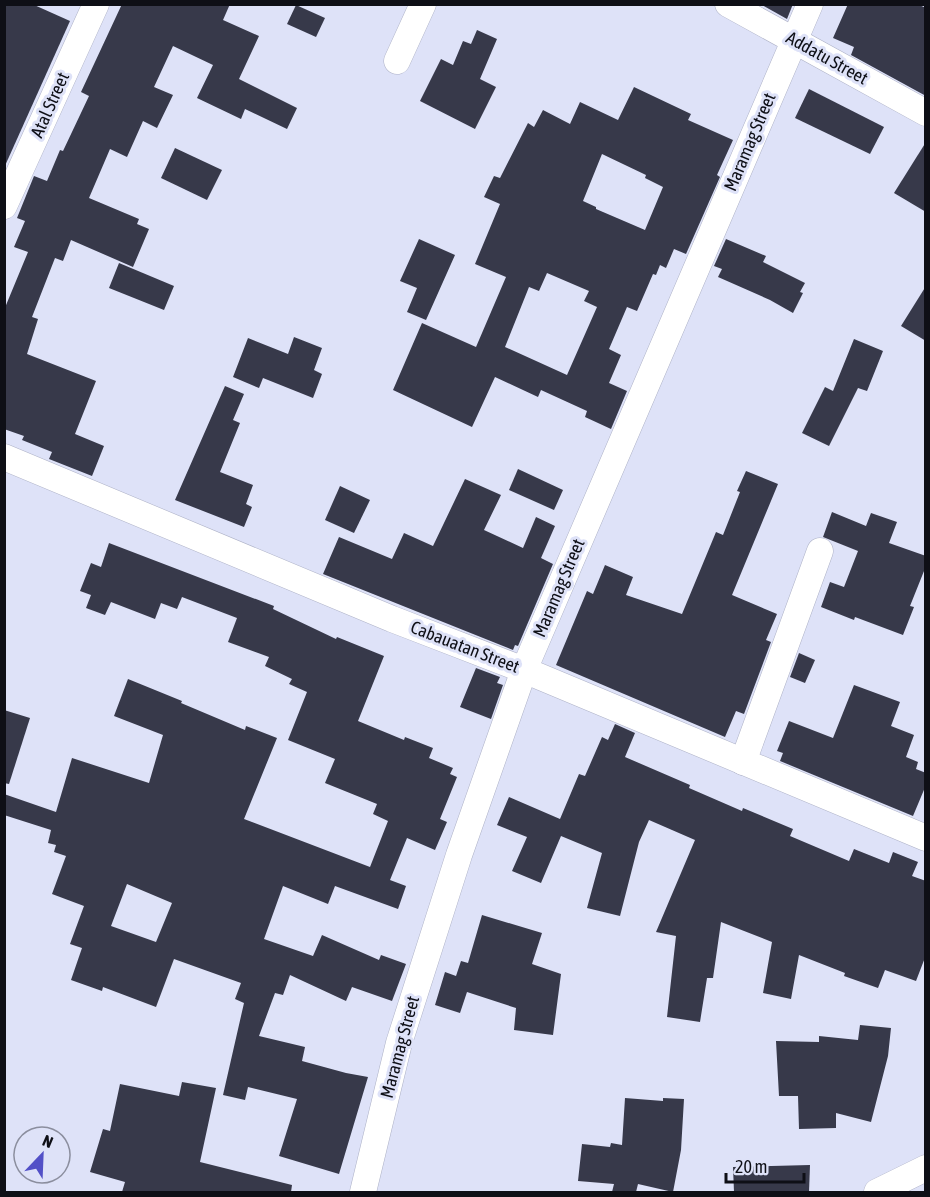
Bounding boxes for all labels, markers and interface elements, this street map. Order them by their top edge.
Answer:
street label: Addatu Street [783,27,872,89]
street label: Atal Street [26,69,73,141]
street label: Maramag Street [719,89,780,194]
street label: Maramag Street [528,535,589,640]
street label: Cabauatan Street [408,616,522,677]
street label: Maramag Street [376,994,423,1100]
north arrow [12,1125,72,1185]
text: N [40,1131,56,1151]
scale bar [726,1146,804,1184]
text: 20 m [735,1156,767,1177]

